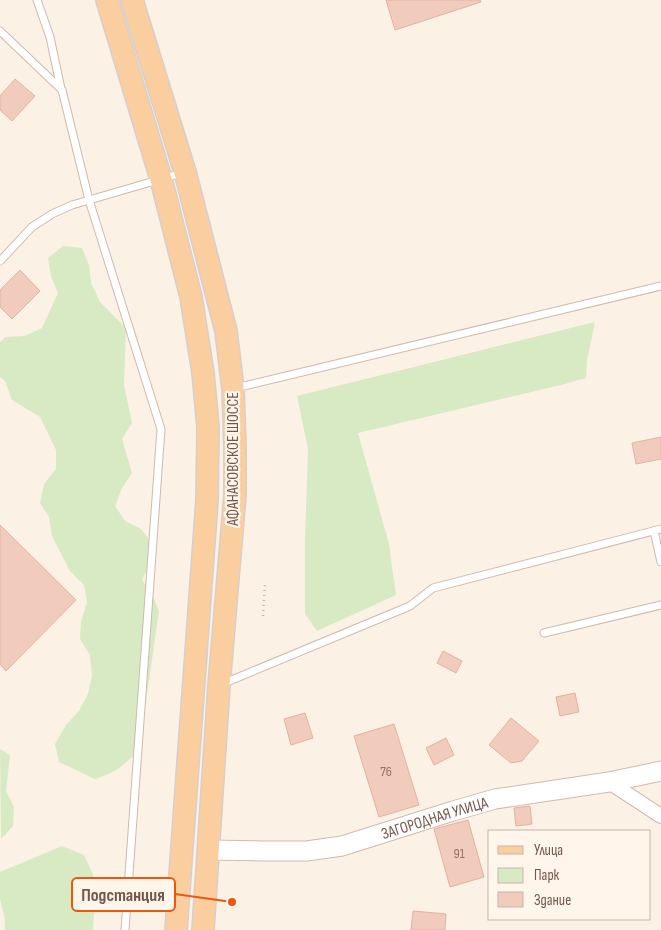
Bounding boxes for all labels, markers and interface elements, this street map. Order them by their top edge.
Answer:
street label: АФАНАСОВСКОЕ ШОССЕ [224,392,243,527]
house number: 76 [380,763,392,780]
street label: ЗАГОРОДНАЯ УЛИЦА [379,794,490,844]
legend [488,830,651,920]
text: Улица [534,841,563,860]
house number: 91 [453,845,465,862]
text: Парк [534,866,560,885]
callout: Подстанция [72,878,175,911]
text: Подстанция [81,885,165,906]
text: Здание [534,891,571,910]

